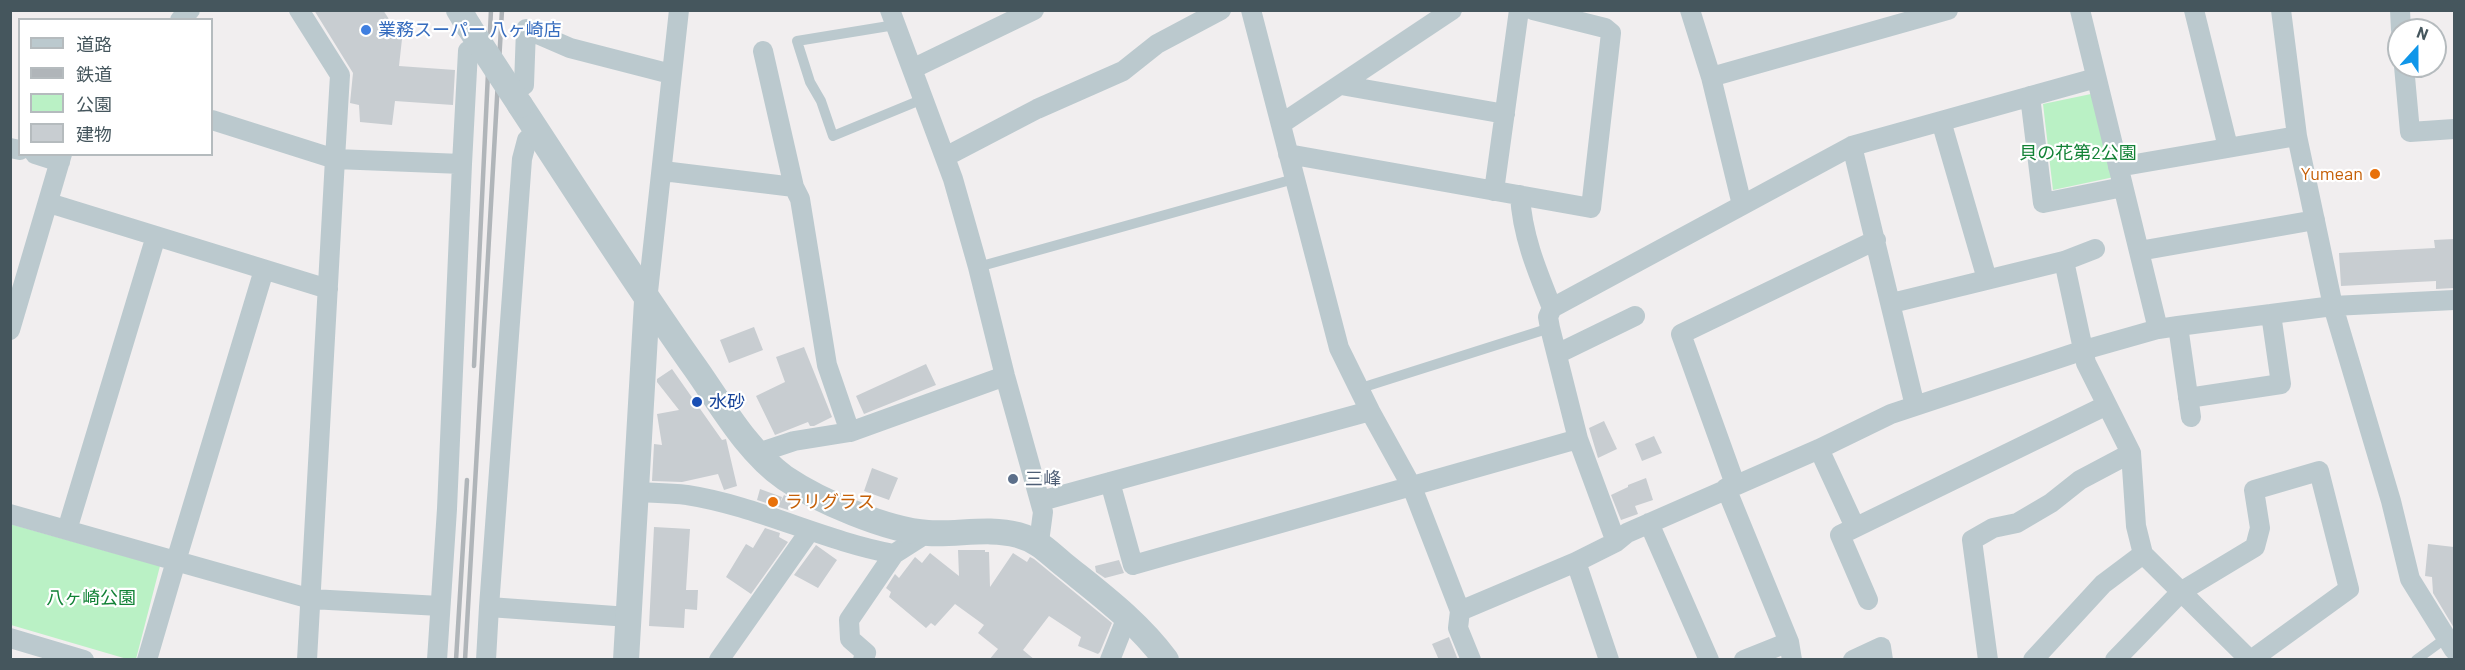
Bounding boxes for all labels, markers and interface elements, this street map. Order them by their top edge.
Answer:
legend [18,18,213,156]
north arrow [2387,18,2447,78]
place label: 業務スーパー 八ヶ崎店 [378,19,562,41]
text: N [2415,22,2431,43]
marker: 業務スーパー 八ヶ崎店 [359,23,373,37]
text: 道路 [76,33,112,55]
text: 鉄道 [76,63,112,85]
text: 公園 [76,93,112,115]
text: 建物 [76,123,112,145]
park label: 貝の花第2公園 [2019,142,2137,164]
place label: Yumean [2301,163,2363,185]
marker: Yumean [2368,167,2382,181]
place label: 水砂 [709,391,745,413]
marker: 水砂 [690,395,704,409]
place label: 三峰 [1025,468,1061,490]
marker: 三峰 [1006,472,1020,486]
place label: ラリグラス [785,491,875,513]
marker: ラリグラス [766,495,780,509]
park label: 八ヶ崎公園 [46,587,136,609]

